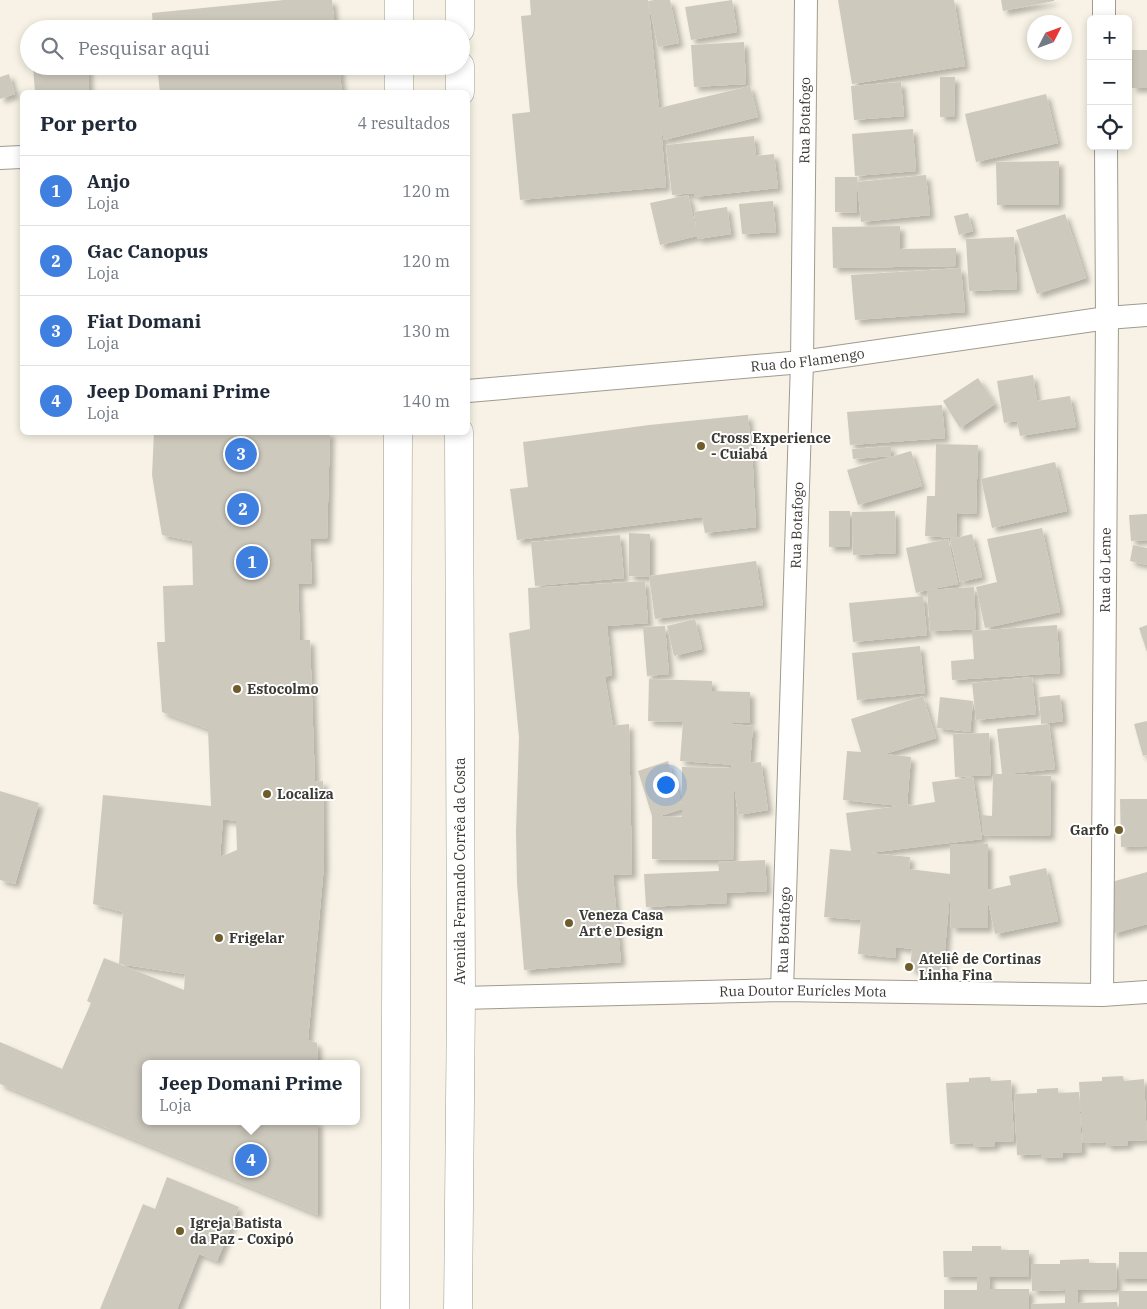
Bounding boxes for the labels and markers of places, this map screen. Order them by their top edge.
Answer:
place label: Cross Experience - Cuiabá [711,429,831,463]
pin: 3 [225,435,257,473]
marker: Cross Experience - Cuiabá [695,440,707,452]
pin: 2 [227,490,259,528]
pin: 1 [236,543,268,581]
place label: Estocolmo [247,680,319,698]
marker: Estocolmo [231,683,243,695]
place label: Localiza [277,785,334,803]
marker: Localiza [261,788,273,800]
place label: Garfo [1070,821,1109,839]
marker: Garfo [1113,824,1125,836]
place label: Veneza Casa Art e Design [579,906,664,940]
marker: Veneza Casa Art e Design [563,917,575,929]
place label: Frigelar [229,929,285,947]
marker: Frigelar [213,932,225,944]
place label: Ateliê de Cortinas Linha Fina [919,950,1041,984]
marker: Ateliê de Cortinas Linha Fina [903,961,915,973]
pin: 4 [235,1141,267,1179]
place label: Igreja Batista da Paz - Coxipó [190,1214,294,1248]
marker: Igreja Batista da Paz - Coxipó [174,1225,186,1237]

